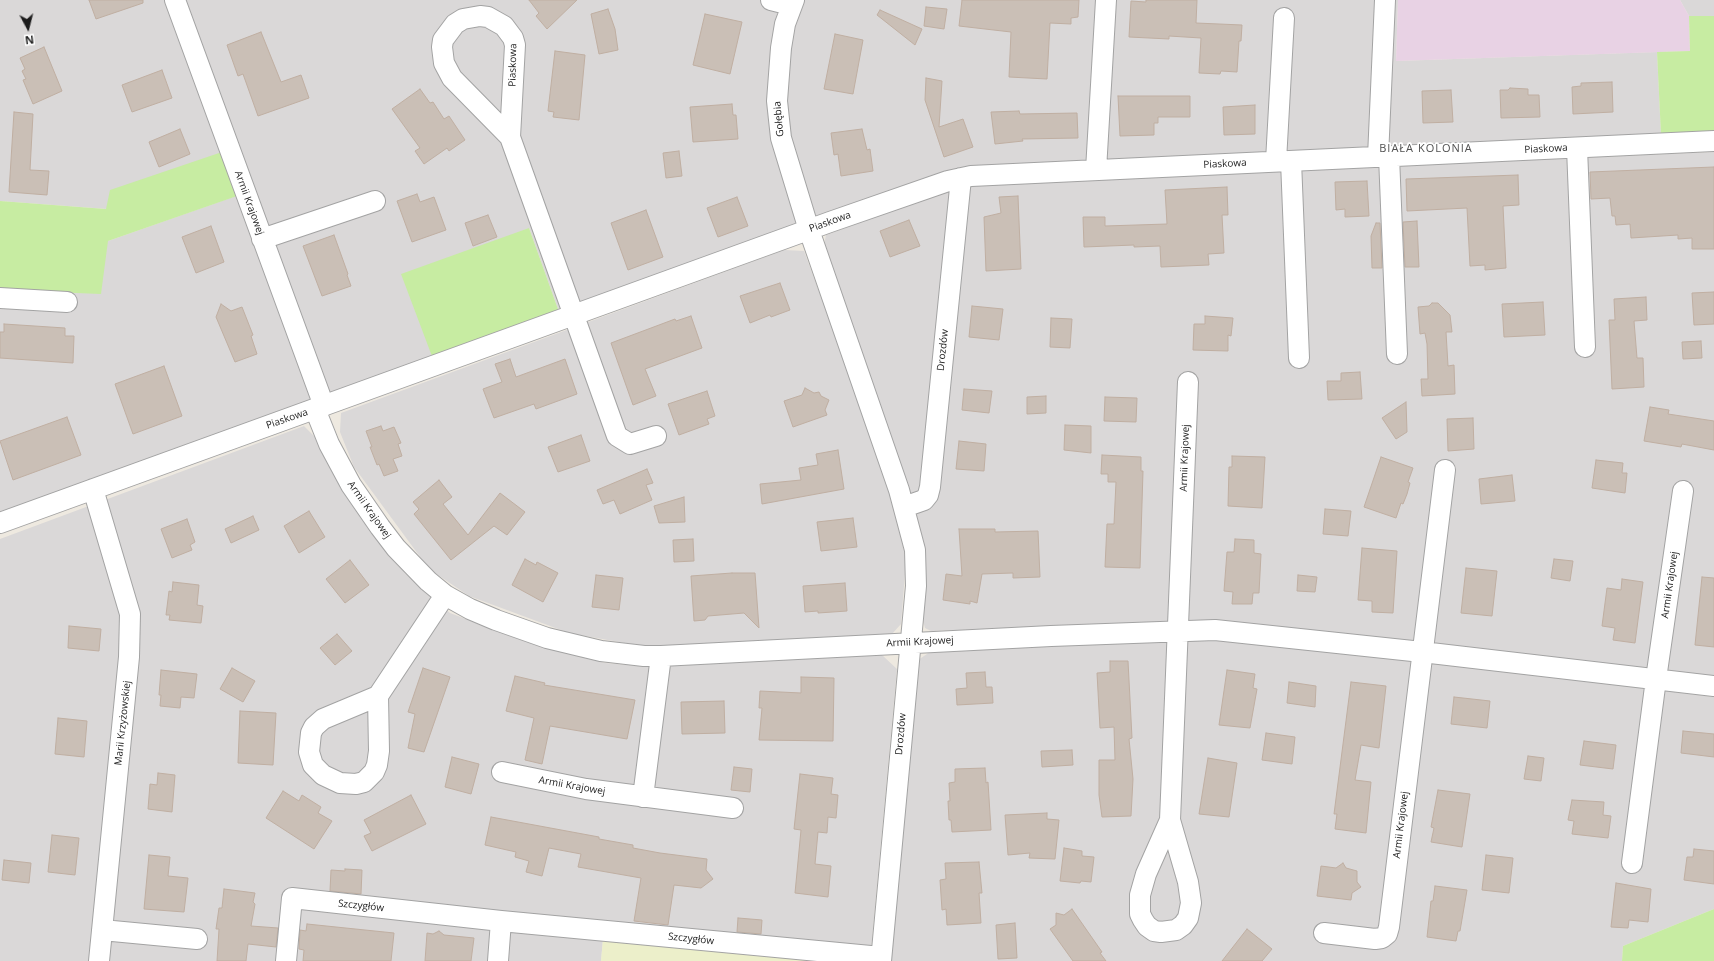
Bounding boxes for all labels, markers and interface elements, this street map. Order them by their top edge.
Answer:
north arrow [8,8,48,48]
text: N [24,32,35,48]
street label: Piaskowa [507,43,519,87]
street label: Gołębia [771,101,787,137]
district label: BIAŁA KOLONIA [1379,142,1473,156]
street label: Piaskowa [1524,142,1568,156]
street label: Piaskowa [1203,157,1247,171]
street label: Armii Krajowej [232,169,266,237]
street label: Piaskowa [808,209,852,235]
street label: Drozdów [935,329,951,371]
street label: Piaskowa [265,406,309,432]
street label: Armii Krajowej [1178,424,1192,492]
street label: Armii Krajowej [345,479,393,541]
street label: Armii Krajowej [1659,551,1681,619]
street label: Armii Krajowej [886,634,954,650]
street label: Marii Krzyżowskiej [113,680,133,766]
street label: Drozdów [893,713,909,755]
street label: Armii Krajowej [538,774,606,798]
street label: Armii Krajowej [1391,791,1411,859]
street label: Szczygłów [337,898,385,914]
street label: Szczygłów [667,931,715,947]

